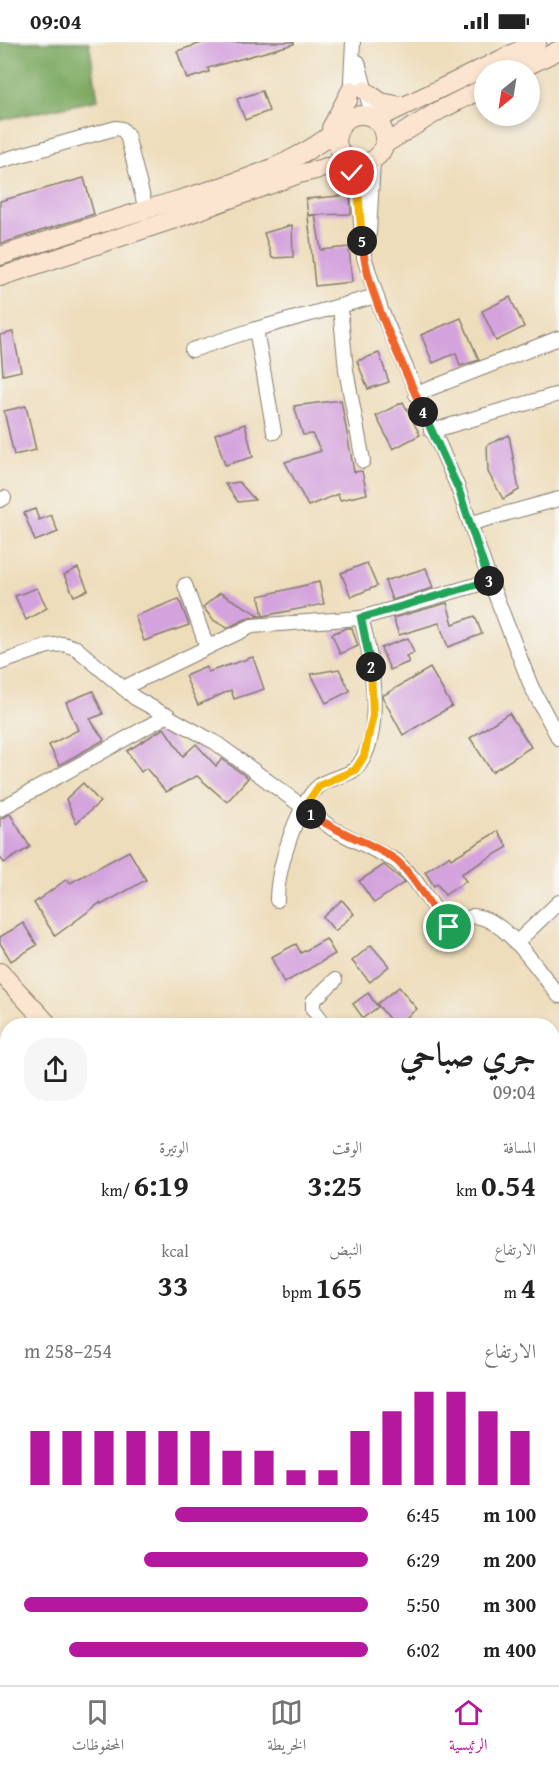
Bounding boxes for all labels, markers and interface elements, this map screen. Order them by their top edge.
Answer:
text: 09:04 [30,5,82,37]
north arrow [474,60,540,126]
map controls [474,60,540,126]
pin [326,147,377,198]
icon: check [335,156,368,189]
pin: 5 [347,226,377,256]
text: 5 [358,229,366,253]
pin: 4 [408,397,438,427]
text: 4 [419,400,427,424]
pin: 3 [474,566,504,596]
text: 3 [485,569,493,593]
pin: 2 [356,652,386,682]
text: 2 [367,655,375,679]
pin: 1 [296,799,326,829]
text: 1 [307,802,315,826]
pin [423,901,474,952]
icon: arrive [432,910,465,943]
text: جري صباحي [400,1030,536,1078]
button: share [24,1038,87,1101]
text: 09:04 [493,1077,536,1106]
text: الوتيرة [159,1135,189,1159]
text: الوقت [332,1135,362,1159]
text: المسافة [503,1135,536,1159]
text: 6:19 [134,1163,189,1207]
text: 3:25 [307,1163,362,1207]
text: 0.54 [481,1163,536,1207]
text: /km [101,1178,134,1202]
text: km [456,1178,481,1202]
text: النبض [329,1237,362,1261]
text: الارتفاع [494,1237,536,1261]
text: kcal [161,1239,189,1263]
text: 33 [158,1263,189,1307]
text: 165 [316,1265,362,1309]
text: 4 [520,1265,536,1309]
text: bpm [282,1280,316,1304]
text: m [504,1280,520,1304]
text: 254–258 m [24,1336,112,1365]
text: الارتفاع [484,1336,536,1365]
text: 6:45 [406,1500,440,1529]
text: 100 m [483,1500,536,1529]
text: 6:29 [406,1545,440,1574]
text: 200 m [483,1545,536,1574]
text: 5:50 [406,1590,440,1619]
text: 300 m [483,1590,536,1619]
text: 6:02 [406,1635,440,1664]
text: 400 m [483,1635,536,1664]
tab: المحفوظات [71,1696,124,1760]
tab: الخريطة [267,1696,306,1760]
tab: الرئيسية [449,1696,488,1760]

